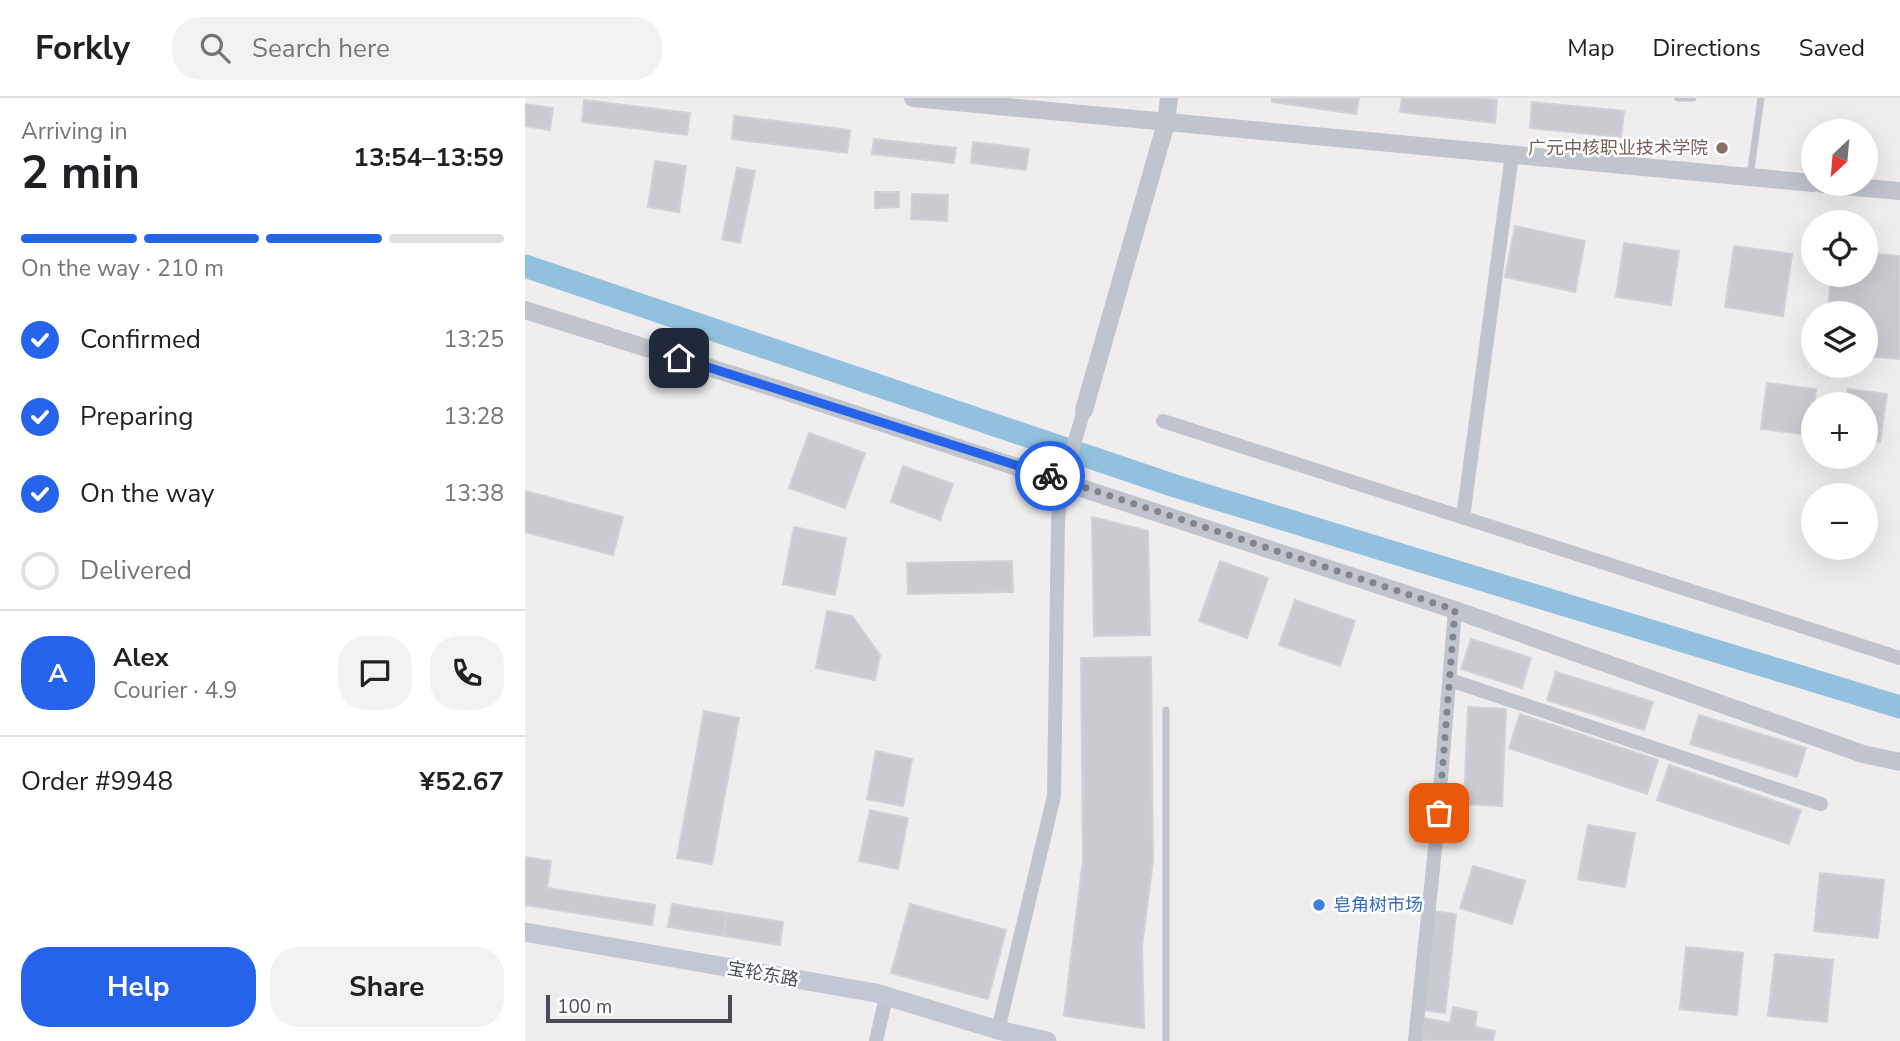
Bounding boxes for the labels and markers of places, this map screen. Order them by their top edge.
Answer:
place label: 广元中核职业技术学院 [1528,136,1708,160]
marker: 广元中核职业技术学院 [1714,140,1730,156]
pin [649,328,709,388]
pin [1409,783,1469,843]
place label: 皂角树市场 [1333,893,1423,917]
marker: 皂角树市场 [1311,897,1327,913]

